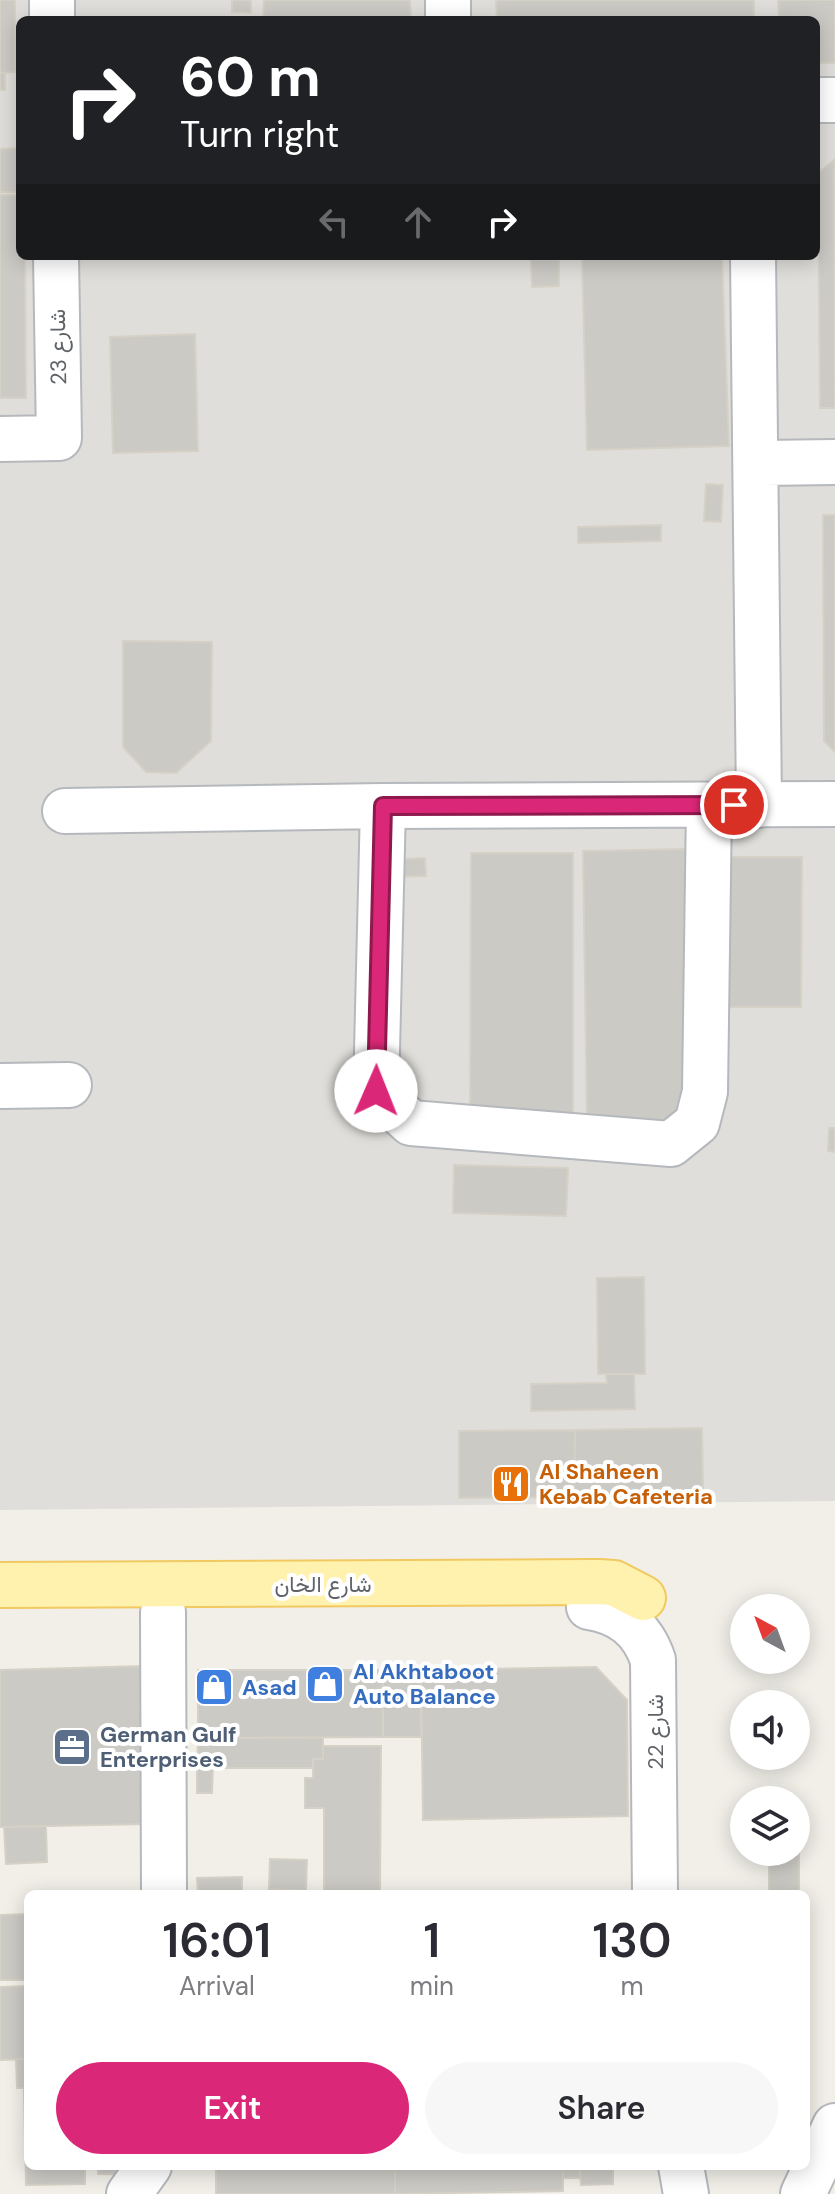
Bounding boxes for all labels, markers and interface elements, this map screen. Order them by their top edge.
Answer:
text: 60 m [180,40,321,113]
icon: right [48,48,152,152]
text: Turn right [180,111,339,158]
icon: left [312,200,356,244]
icon: ahead [396,200,440,244]
icon: right [480,200,524,244]
street label: شارع 23 [43,309,73,385]
pin [700,771,768,839]
icon: arrive [712,783,756,827]
position arrow [334,1049,418,1133]
place label: Al Shaheen Kebab Cafeteria [539,1457,713,1511]
restaurant icon: Al Shaheen Kebab Cafeteria [490,1463,532,1505]
street label: شارع الخان [274,1570,372,1599]
north arrow [730,1594,810,1674]
map controls [730,1594,810,1866]
place label: Al Akhtaboot Auto Balance [353,1657,496,1711]
shop icon: Al Akhtaboot Auto Balance [304,1663,346,1705]
shop icon: Asad [193,1666,235,1708]
place label: Asad [242,1673,297,1702]
button: sound [730,1690,810,1770]
street label: شارع 22 [641,1694,670,1770]
place label: German Gulf Enterprises [100,1720,236,1774]
office icon: German Gulf Enterprises [51,1726,93,1768]
button: layers [730,1786,810,1866]
text: 16:01 [162,1909,271,1972]
text: 1 [424,1909,440,1972]
text: 130 [593,1909,672,1972]
text: Arrival [179,1969,255,2003]
text: min [410,1969,454,2003]
text: m [620,1969,644,2003]
button: Exit [56,2062,409,2154]
button: Share [425,2062,778,2154]

